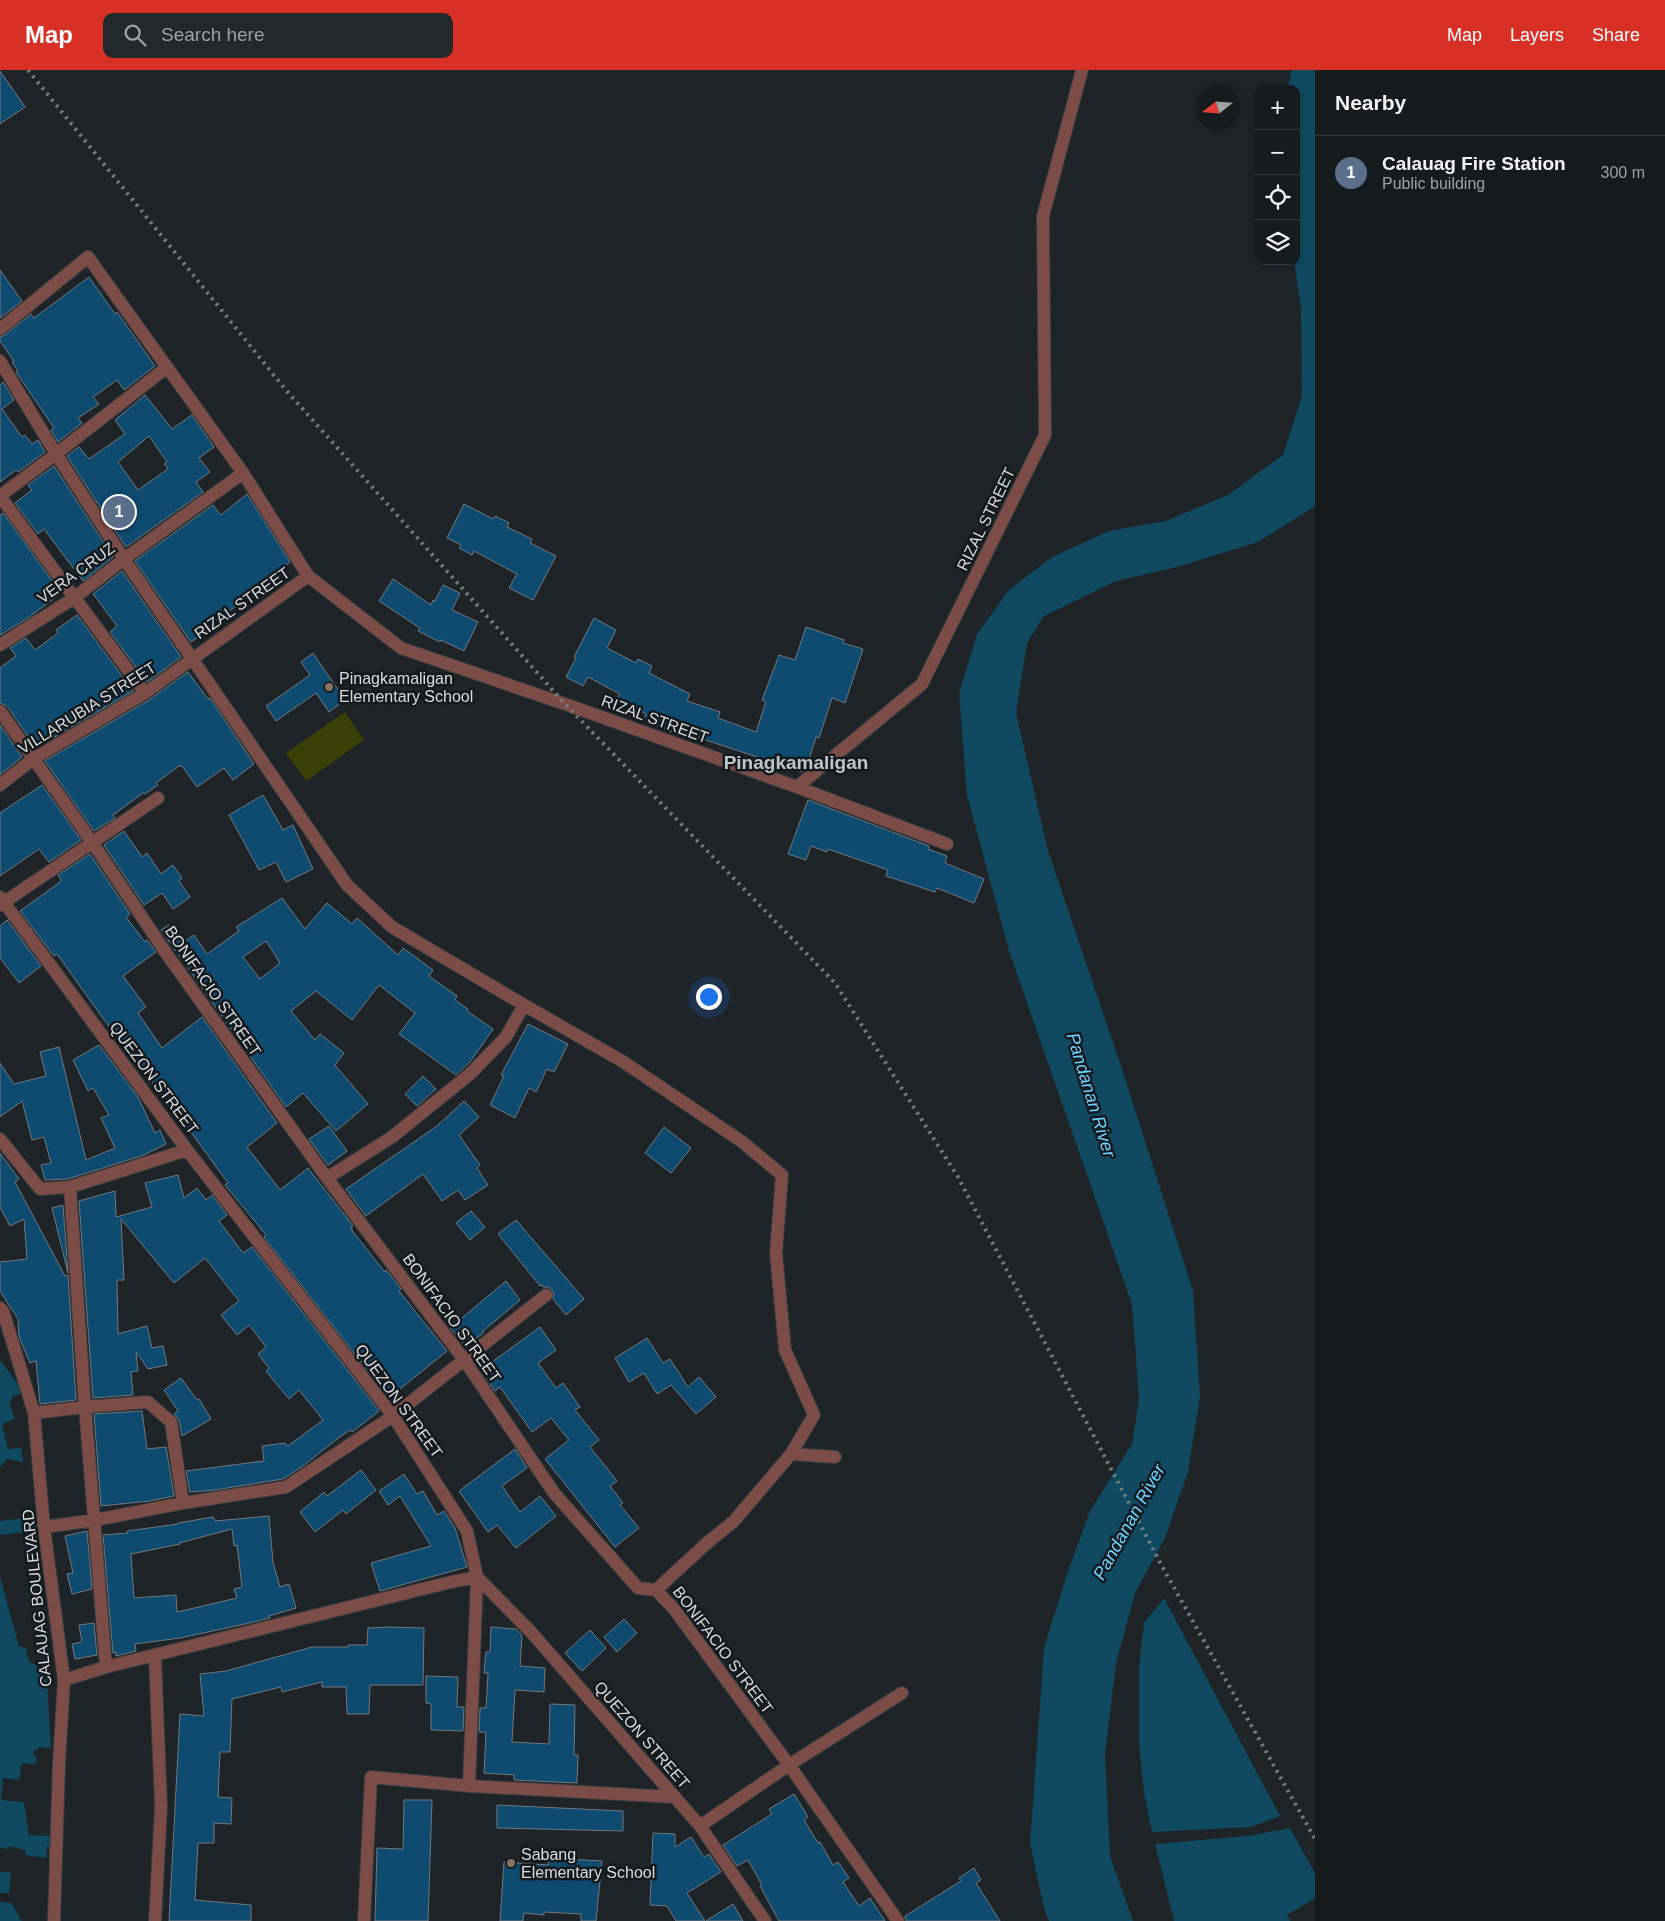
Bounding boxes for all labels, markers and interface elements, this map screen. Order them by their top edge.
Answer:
search box [103,13,453,58]
text: Map [25,21,73,48]
icon: search [121,21,149,49]
text: Search here [161,24,265,45]
text: Map [1447,25,1482,45]
text: Layers [1510,25,1564,45]
text: Share [1592,25,1640,45]
north arrow [1195,85,1240,130]
map controls [1255,85,1300,265]
button: + [1255,85,1300,130]
text: Nearby [1335,91,1406,114]
button: − [1255,130,1300,175]
text: Calauag Fire Station [1382,153,1566,174]
text: 1 [1347,164,1355,181]
text: 300 m [1601,164,1645,181]
button: locate [1255,175,1300,220]
text: Public building [1382,175,1485,192]
button: layers [1255,220,1300,265]
street label: RIZAL STREET [954,465,1018,573]
pin: 1 [103,493,135,531]
street label: VERA CRUZ [34,539,118,607]
street label: RIZAL STREET [191,564,293,642]
street label: VILLARUBIA STREET [15,659,159,757]
place label: Pinagkamaligan Elementary School [339,670,473,705]
marker: Pinagkamaligan Elementary School [323,681,335,693]
street label: RIZAL STREET [599,692,711,746]
district label: Pinagkamaligan [724,752,868,773]
street label: BONIFACIO STREET [162,923,264,1059]
your location [696,984,722,1010]
street label: QUEZON STREET [106,1019,202,1138]
water label: Pandanan River [1063,1030,1120,1161]
street label: BONIFACIO STREET [400,1250,504,1386]
street label: QUEZON STREET [352,1341,446,1461]
water label: Pandanan River [1089,1460,1170,1583]
street label: CALAUAG BOULEVARD [19,1508,55,1688]
street label: BONIFACIO STREET [670,1583,776,1717]
street label: QUEZON STREET [591,1678,693,1792]
place label: Sabang Elementary School [521,1846,655,1881]
marker: Sabang Elementary School [505,1857,517,1869]

